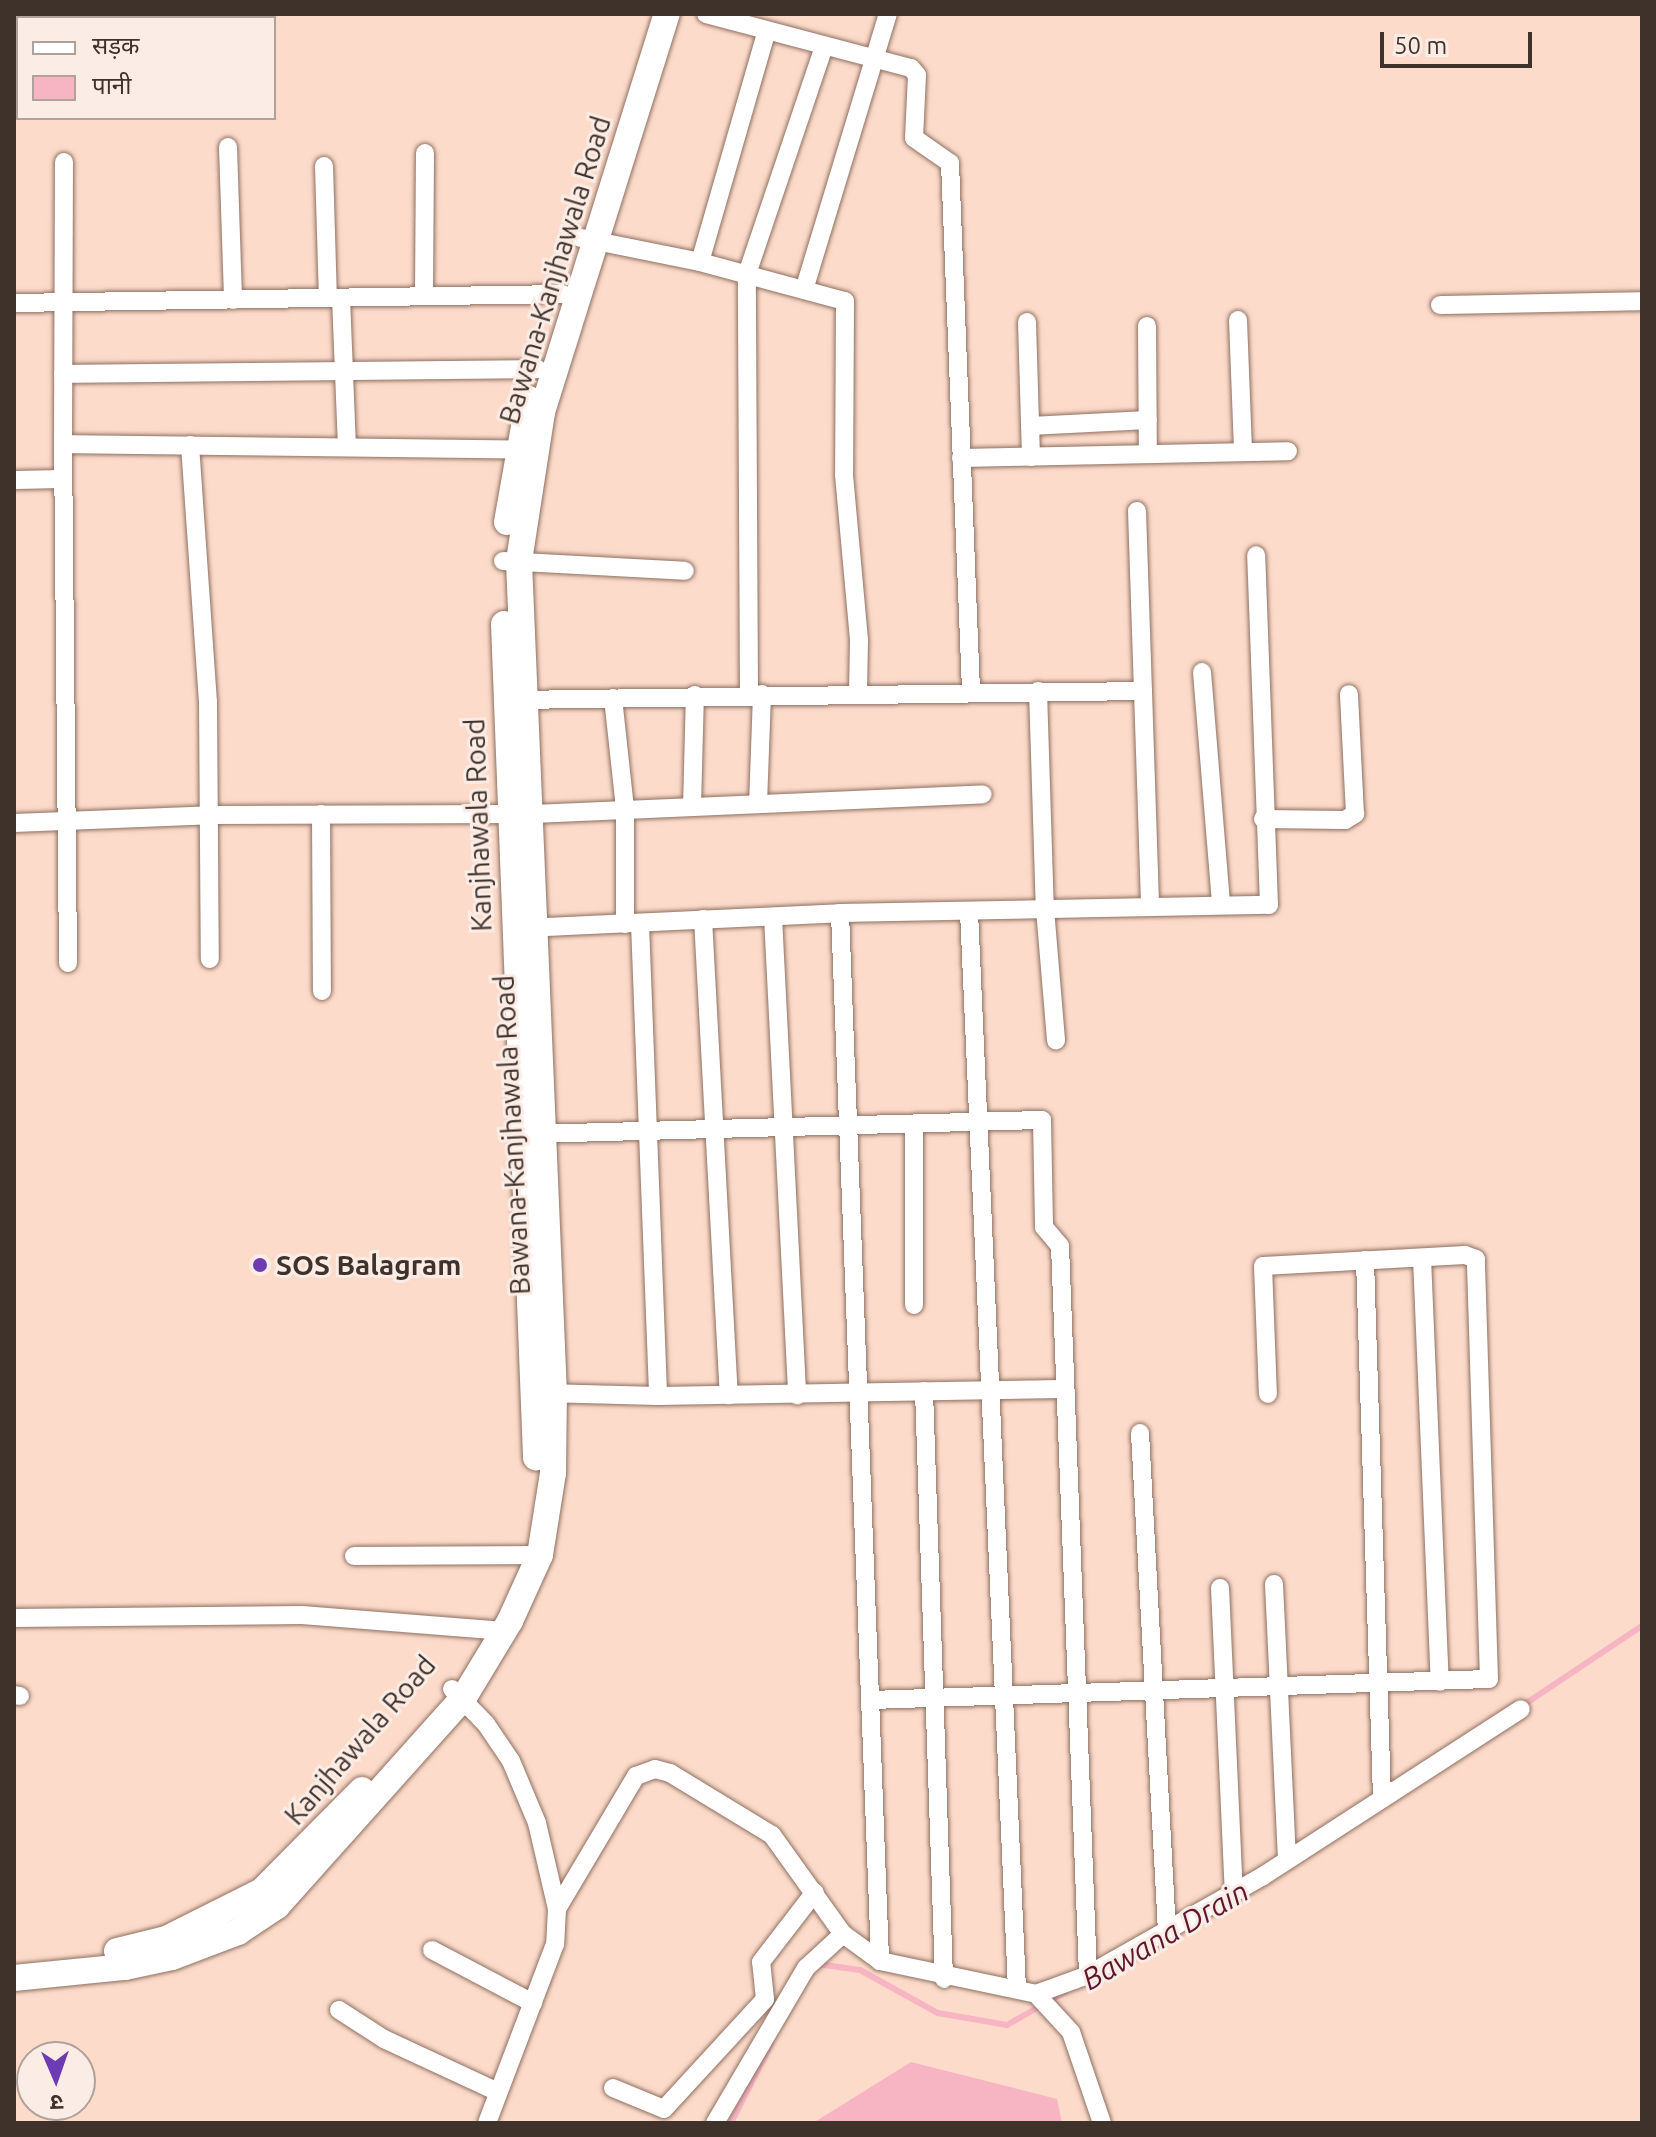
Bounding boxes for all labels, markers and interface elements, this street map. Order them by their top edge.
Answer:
legend [16,16,276,120]
scale bar [1384,16,1536,66]
text: सड़क [92,32,140,59]
text: 50 m [1394,32,1447,59]
text: पानी [92,72,131,99]
street label: Bawana-Kanjhawala Road [492,112,618,428]
street label: Kanjhawala Road [457,718,499,932]
street label: Bawana-Kanjhawala Road [487,974,537,1296]
place label: SOS Balagram [276,1248,461,1282]
marker: SOS Balagram [251,1256,269,1274]
street label: Kanjhawala Road [277,1648,443,1832]
water label: Bawana Drain [1075,1873,1255,1997]
north arrow [16,2041,96,2121]
text: उ [50,2091,64,2116]

